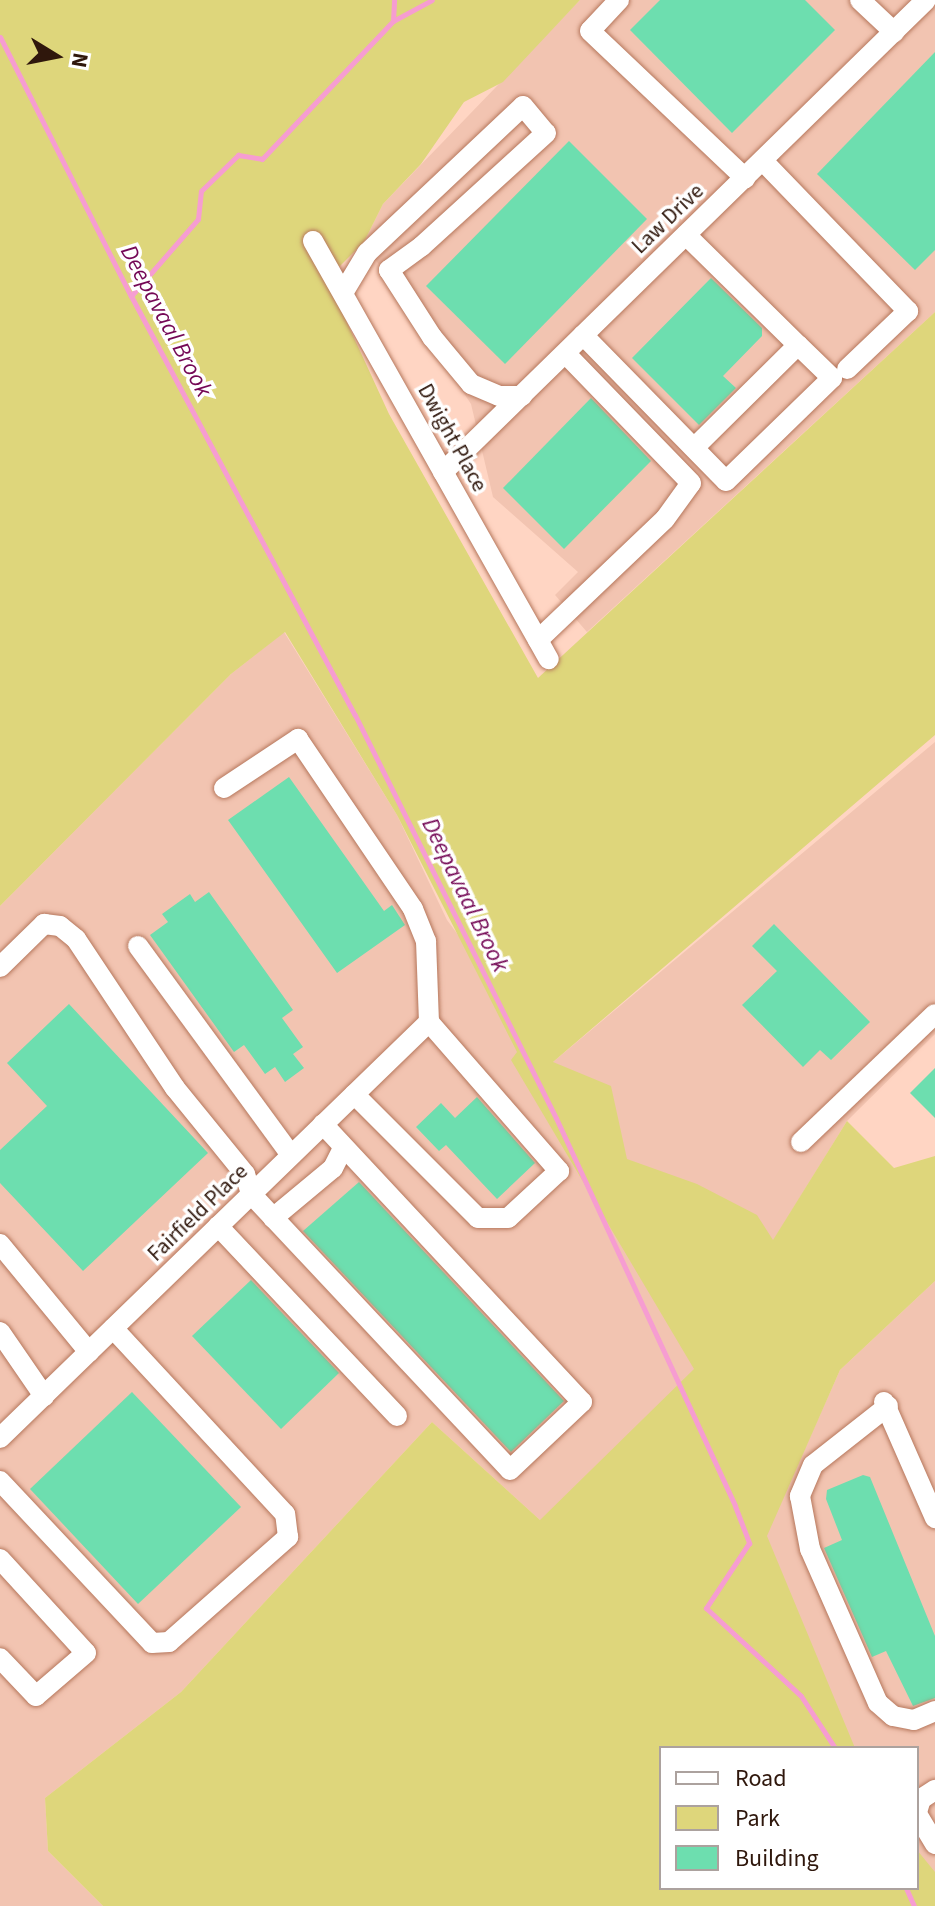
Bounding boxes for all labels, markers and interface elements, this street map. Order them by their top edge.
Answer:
north arrow [16,16,96,96]
text: N [63,50,97,70]
street label: Law Drive [627,178,709,260]
water label: Deepavaal Brook [114,240,218,402]
street label: Dwight Place [412,379,492,497]
water label: Deepavaal Brook [415,813,515,977]
street label: Fairfield Place [142,1159,254,1267]
legend [659,1746,919,1890]
text: Road [735,1761,787,1796]
text: Park [735,1801,780,1836]
text: Building [735,1841,819,1876]

